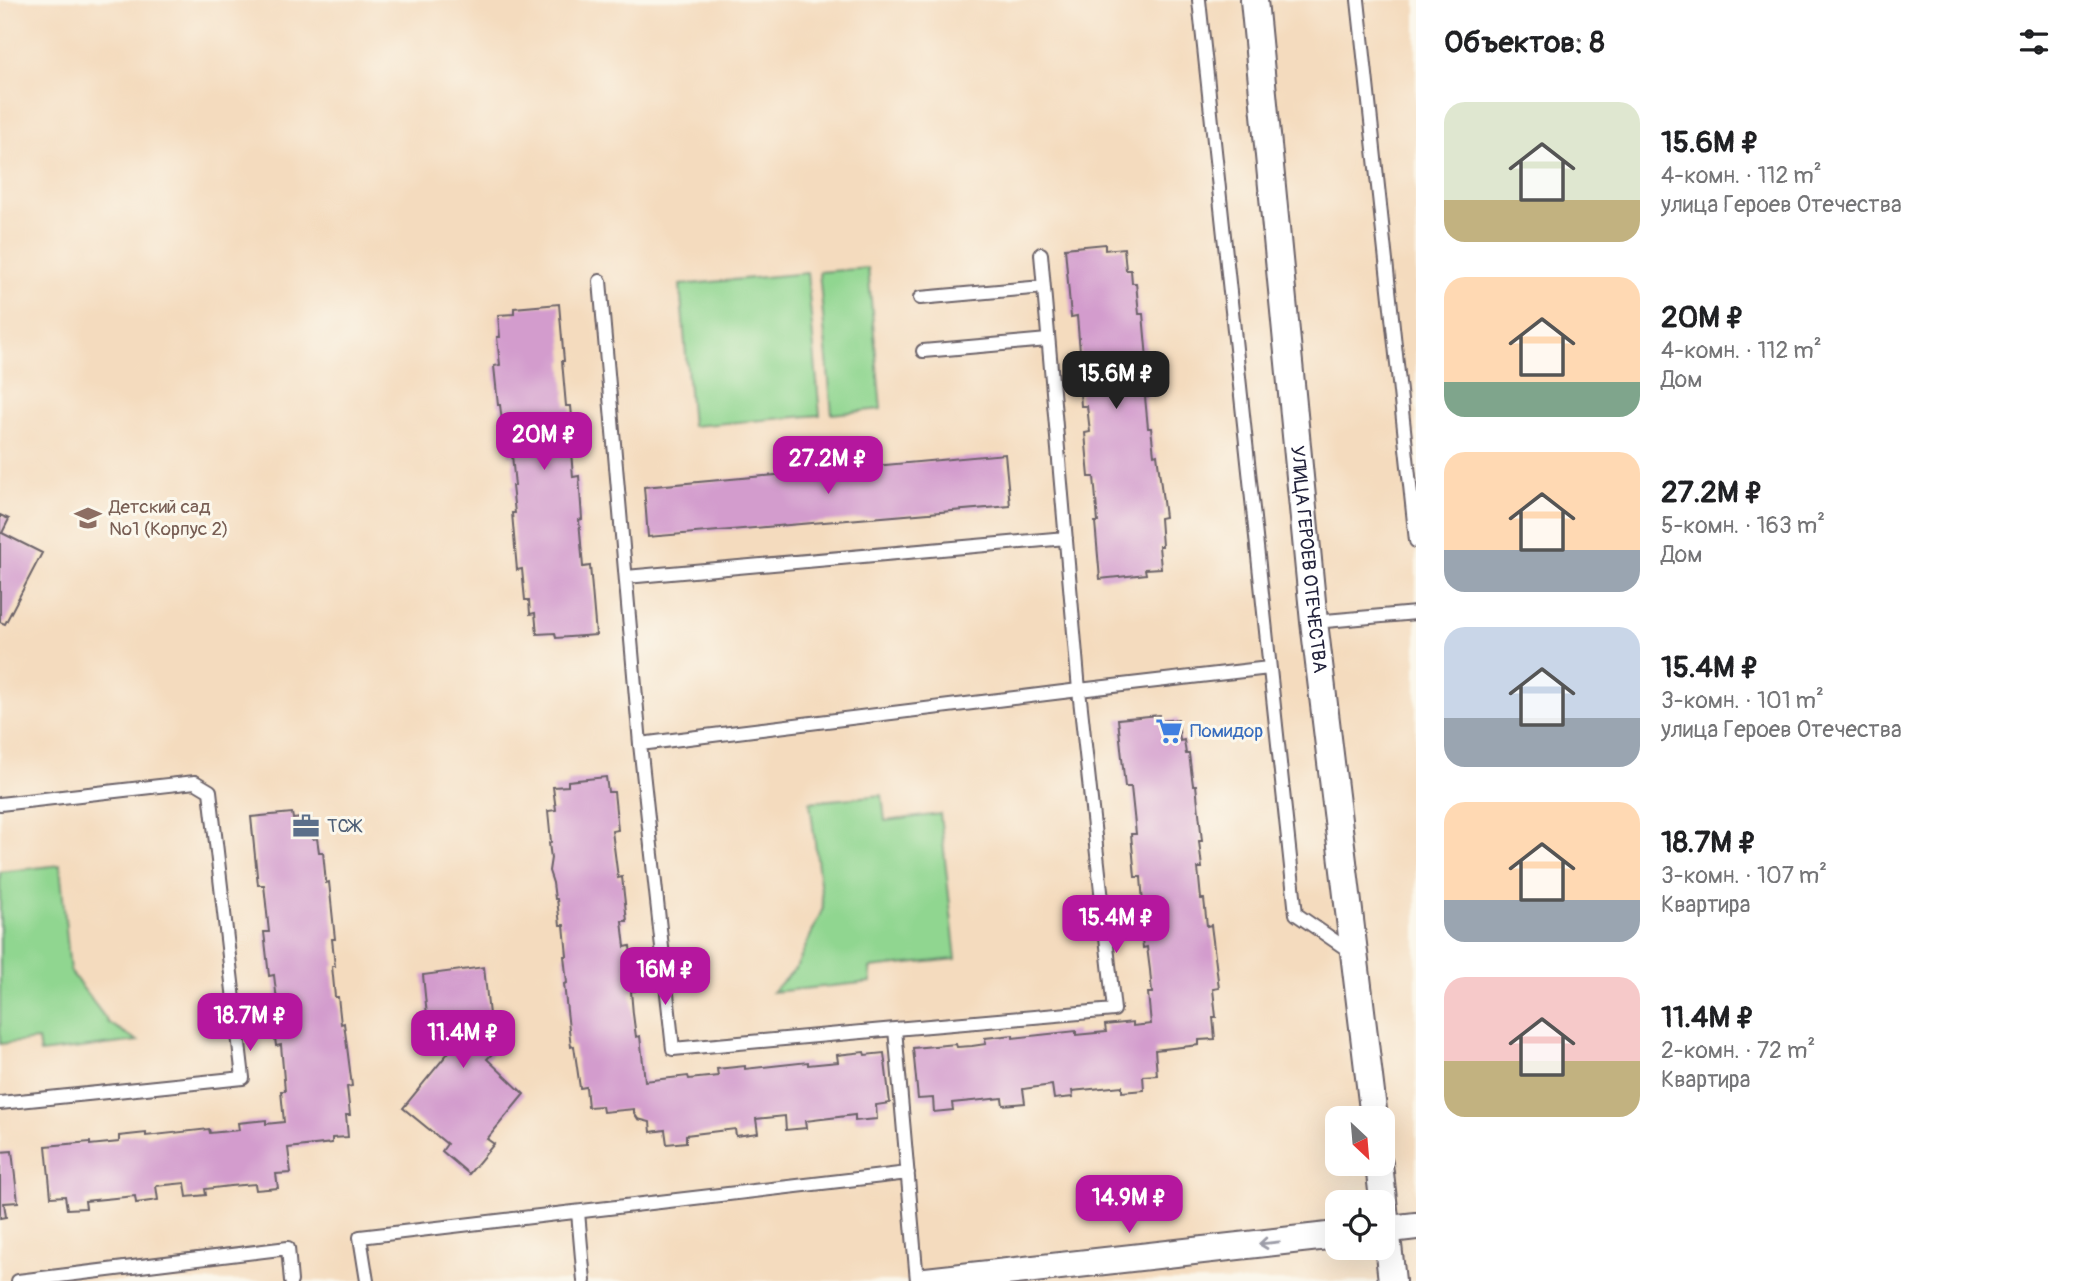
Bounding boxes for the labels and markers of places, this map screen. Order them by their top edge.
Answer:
pin: 15.6M ₽ [1051,352,1181,411]
pin: 20M ₽ [495,412,593,472]
pin: 27.2M ₽ [763,436,893,496]
place label: Детский сад №1 (Корпус 2) [108,495,229,541]
school or university icon: Детский сад №1 (Корпус 2) [73,503,103,533]
supermarket icon: Помидор [1154,716,1184,746]
place label: Помидор [1190,719,1263,743]
office icon: ТСЖ [291,811,321,841]
place label: ТСЖ [327,814,363,838]
pin: 15.4M ₽ [1051,895,1181,955]
pin: 16M ₽ [616,948,714,1007]
pin: 18.7M ₽ [185,993,315,1053]
pin: 11.4M ₽ [398,1010,528,1070]
pin: 14.9M ₽ [1064,1176,1194,1235]

